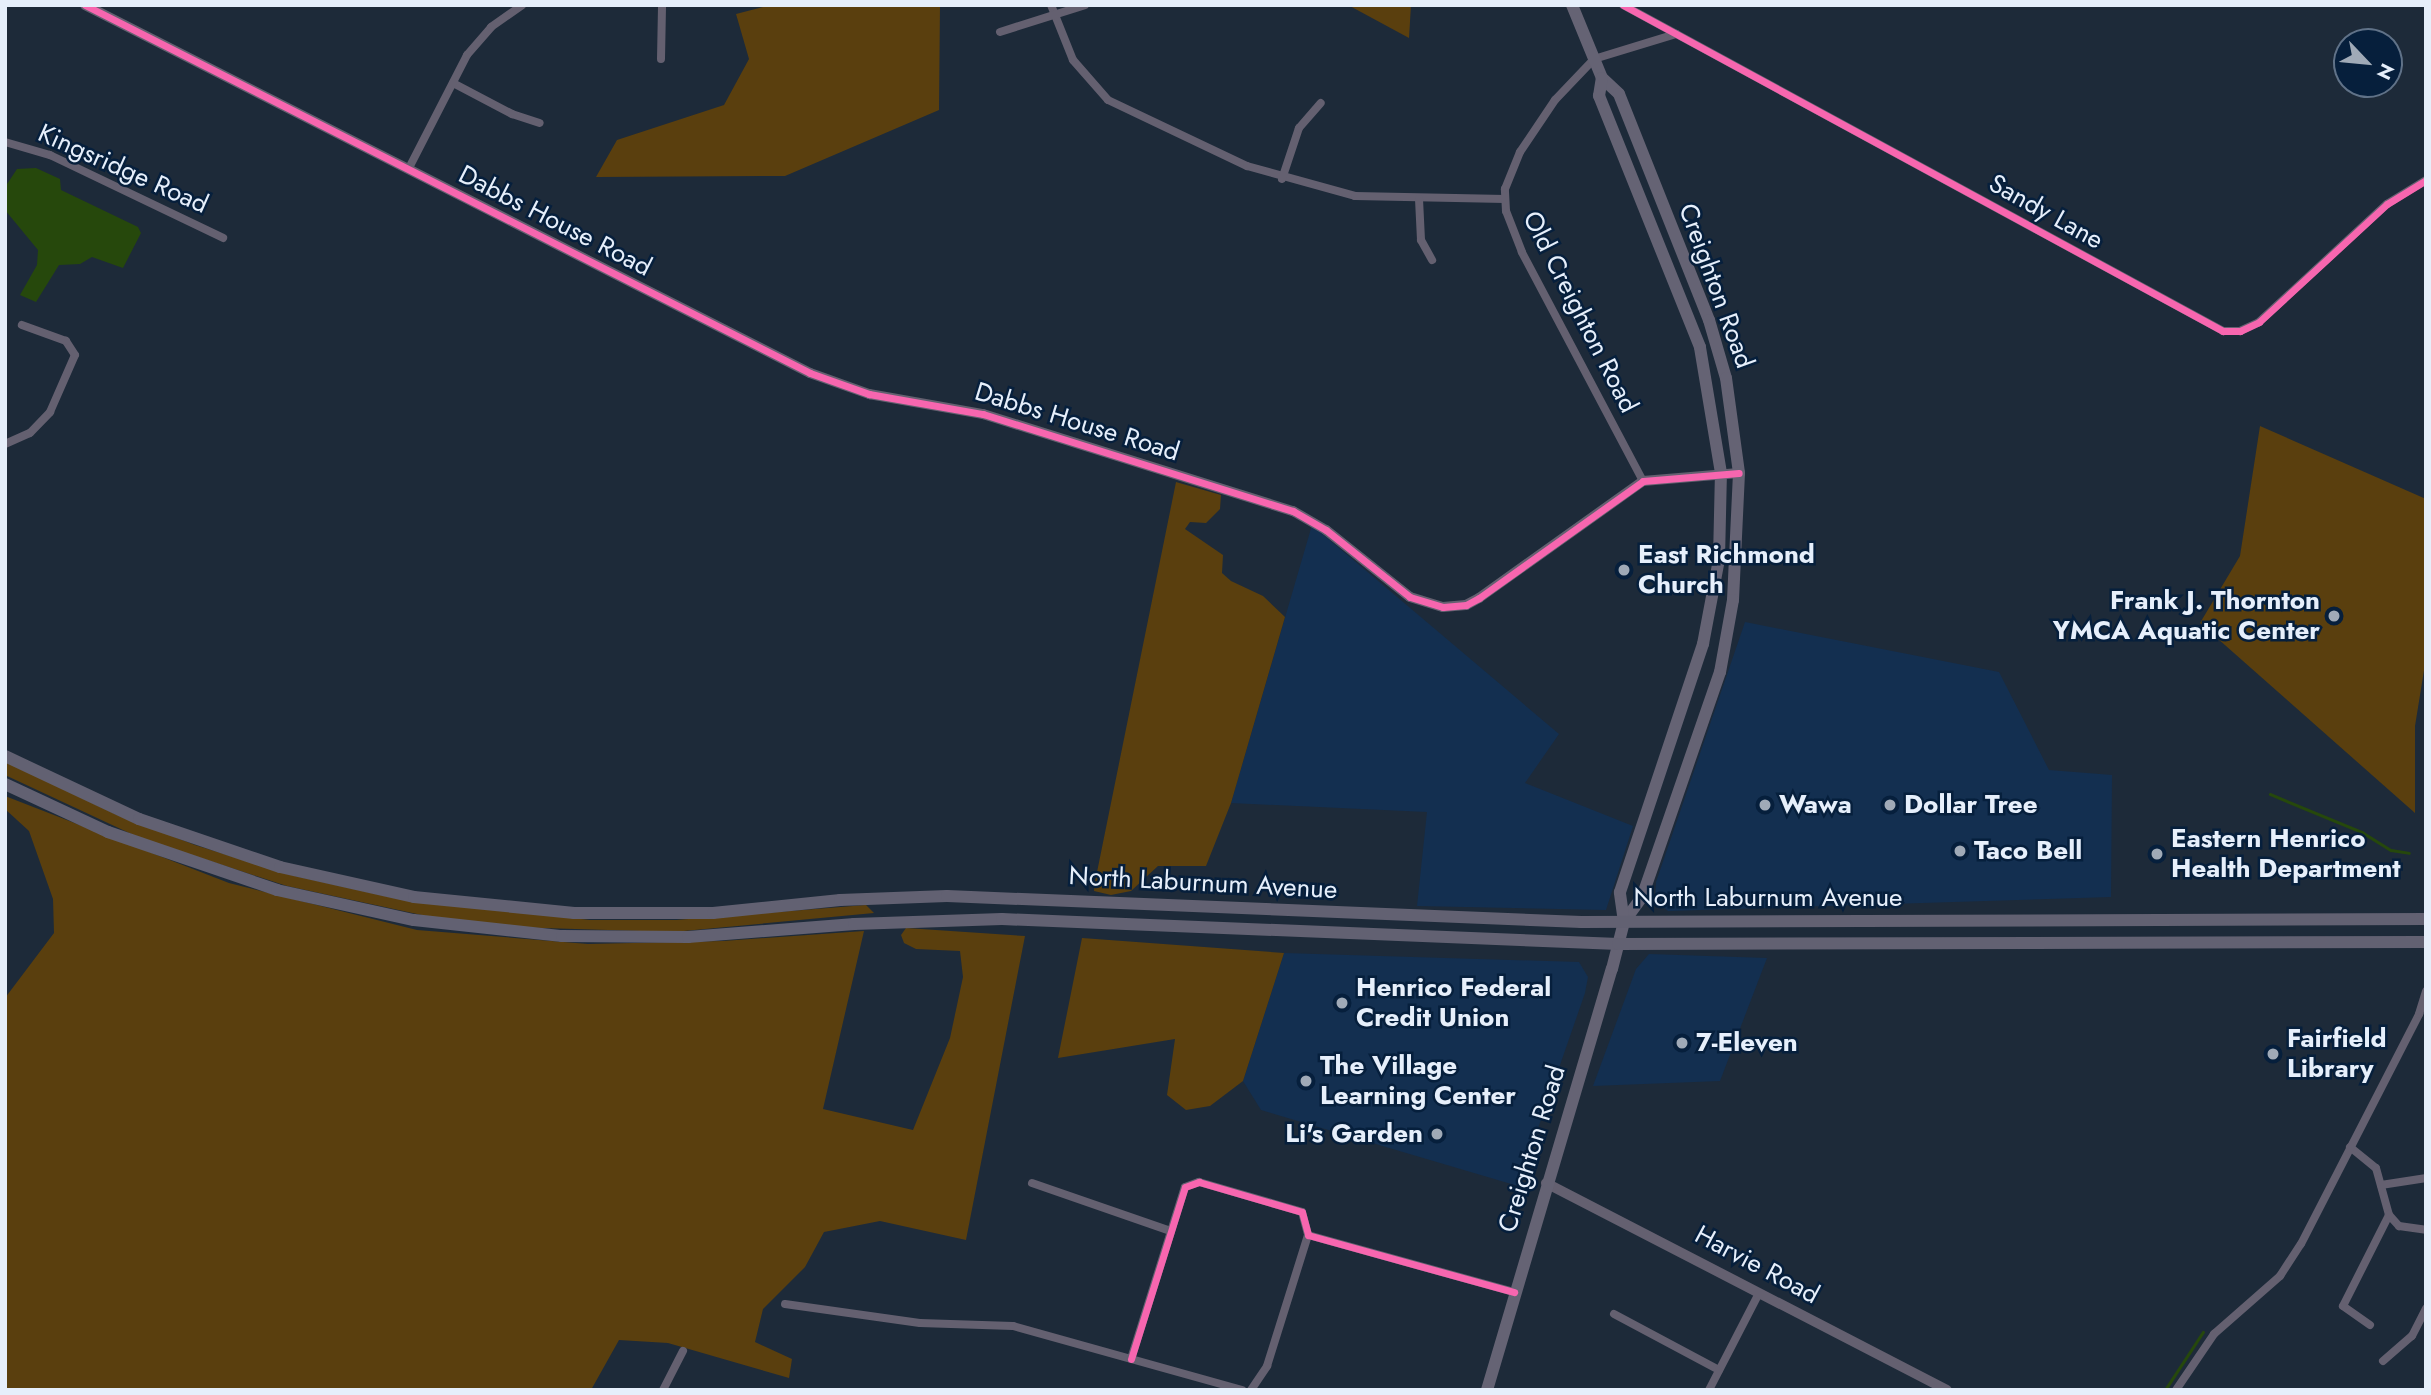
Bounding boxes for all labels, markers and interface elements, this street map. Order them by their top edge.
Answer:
north arrow [2333,28,2403,98]
text: N [2370,59,2401,84]
street label: Kingsridge Road [33,118,213,220]
street label: Dabbs House Road [453,159,657,283]
street label: Sandy Lane [1983,168,2109,256]
street label: Creighton Road [1672,199,1760,373]
street label: Old Creighton Road [1516,206,1644,418]
street label: Dabbs House Road [971,376,1183,468]
place label: East Richmond Church [1638,539,1815,600]
marker: East Richmond Church [1616,562,1632,578]
place label: Frank J. Thornton YMCA Aquatic Center [2053,585,2320,646]
marker: Frank J. Thornton YMCA Aquatic Center [2326,608,2342,624]
place label: Wawa [1779,789,1852,821]
place label: Dollar Tree [1904,789,2038,821]
marker: Wawa [1757,797,1773,813]
marker: Dollar Tree [1882,797,1898,813]
place label: Eastern Henrico Health Department [2171,823,2401,884]
place label: Taco Bell [1974,835,2082,867]
marker: Taco Bell [1952,843,1968,859]
marker: Eastern Henrico Health Department [2149,846,2165,862]
street label: North Laburnum Avenue [1068,860,1338,906]
street label: North Laburnum Avenue [1634,882,1902,914]
place label: Henrico Federal Credit Union [1356,972,1551,1034]
marker: Henrico Federal Credit Union [1334,995,1350,1011]
place label: Fairfield Library [2287,1023,2387,1084]
place label: 7-Eleven [1696,1027,1798,1059]
marker: 7-Eleven [1674,1035,1690,1051]
marker: Fairfield Library [2265,1046,2281,1062]
place label: The Village Learning Center [1320,1050,1516,1112]
street label: Creighton Road [1492,1062,1572,1236]
marker: The Village Learning Center [1298,1073,1314,1089]
place label: Li's Garden [1285,1118,1423,1150]
marker: Li's Garden [1429,1126,1445,1142]
street label: Harvie Road [1690,1219,1824,1311]

